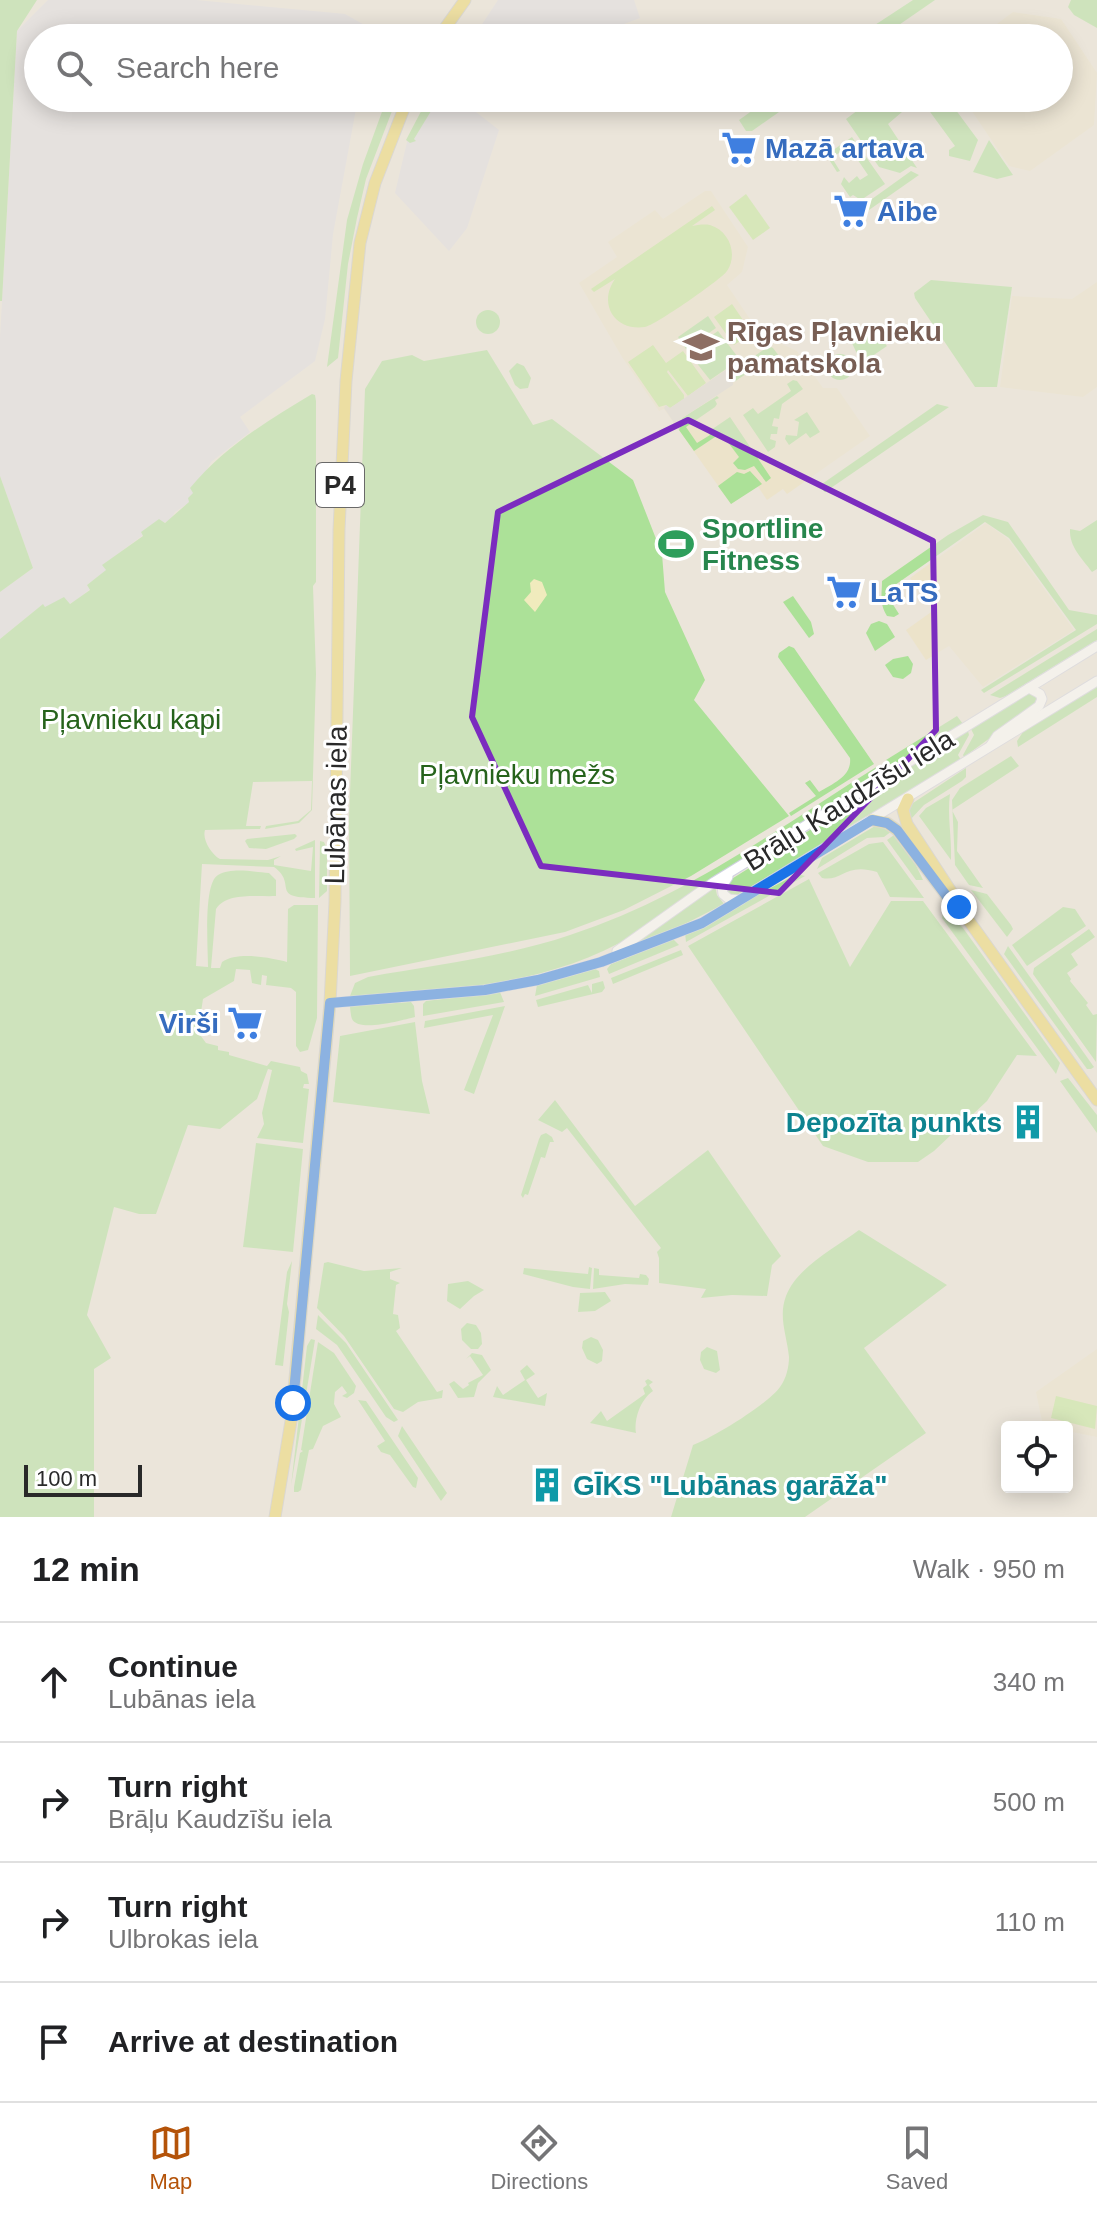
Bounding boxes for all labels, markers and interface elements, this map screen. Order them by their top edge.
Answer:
search box [24,24,1073,112]
icon: search [52,46,96,90]
text: Search here [116,51,279,84]
supermarket icon: Mazā artava [720,129,758,167]
place label: Mazā artava [765,133,924,164]
supermarket icon: Aibe [832,192,870,230]
place label: Aibe [877,196,938,227]
place label: Rīgas Pļavnieku pamatskola [727,316,942,379]
school or university icon: Rīgas Pļavnieku pamatskola [682,328,720,366]
road number: P4 [316,463,364,507]
place label: Sportline Fitness [702,513,823,576]
sports icon: Sportline Fitness [657,525,695,563]
supermarket icon: LaTS [825,573,863,611]
place label: LaTS [870,577,938,608]
park label: Pļavnieku kapi [41,704,221,735]
street label: Brāļu Kaudzīšu iela [738,723,960,877]
street label: Lubānas iela [319,725,353,885]
park label: Pļavnieku mežs [419,759,615,790]
route end [941,889,977,925]
supermarket icon: Virši [226,1004,264,1042]
place label: Virši [159,1008,219,1039]
building icon: Depozīta punkts [1009,1103,1047,1141]
place label: Depozīta punkts [786,1107,1002,1138]
route start [275,1385,311,1421]
map controls [1001,1421,1073,1493]
button: locate [1001,1421,1073,1493]
scale bar [24,1461,142,1497]
text: 100 m [36,1466,97,1491]
building icon: GĪKS "Lubānas garāža" [528,1466,566,1504]
place label: GĪKS "Lubānas garāža" [573,1470,887,1501]
text: 12 min [32,1550,140,1588]
text: Walk · 950 m [913,1554,1065,1584]
text: Continue [108,1650,238,1683]
icon: ahead [32,1660,76,1704]
text: 340 m [993,1667,1065,1697]
text: Lubānas iela [108,1684,255,1714]
text: Turn right [108,1770,247,1803]
icon: right [32,1780,76,1824]
text: 500 m [993,1787,1065,1817]
text: Brāļu Kaudzīšu iela [108,1804,332,1834]
text: Turn right [108,1890,247,1923]
icon: right [32,1900,76,1944]
text: 110 m [995,1907,1065,1937]
text: Ulbrokas iela [108,1924,258,1954]
icon: arrive [32,2020,76,2064]
text: Arrive at destination [108,2025,398,2058]
tab: Map [149,2121,193,2195]
tab: Directions [490,2121,588,2195]
tab: Saved [886,2121,948,2195]

